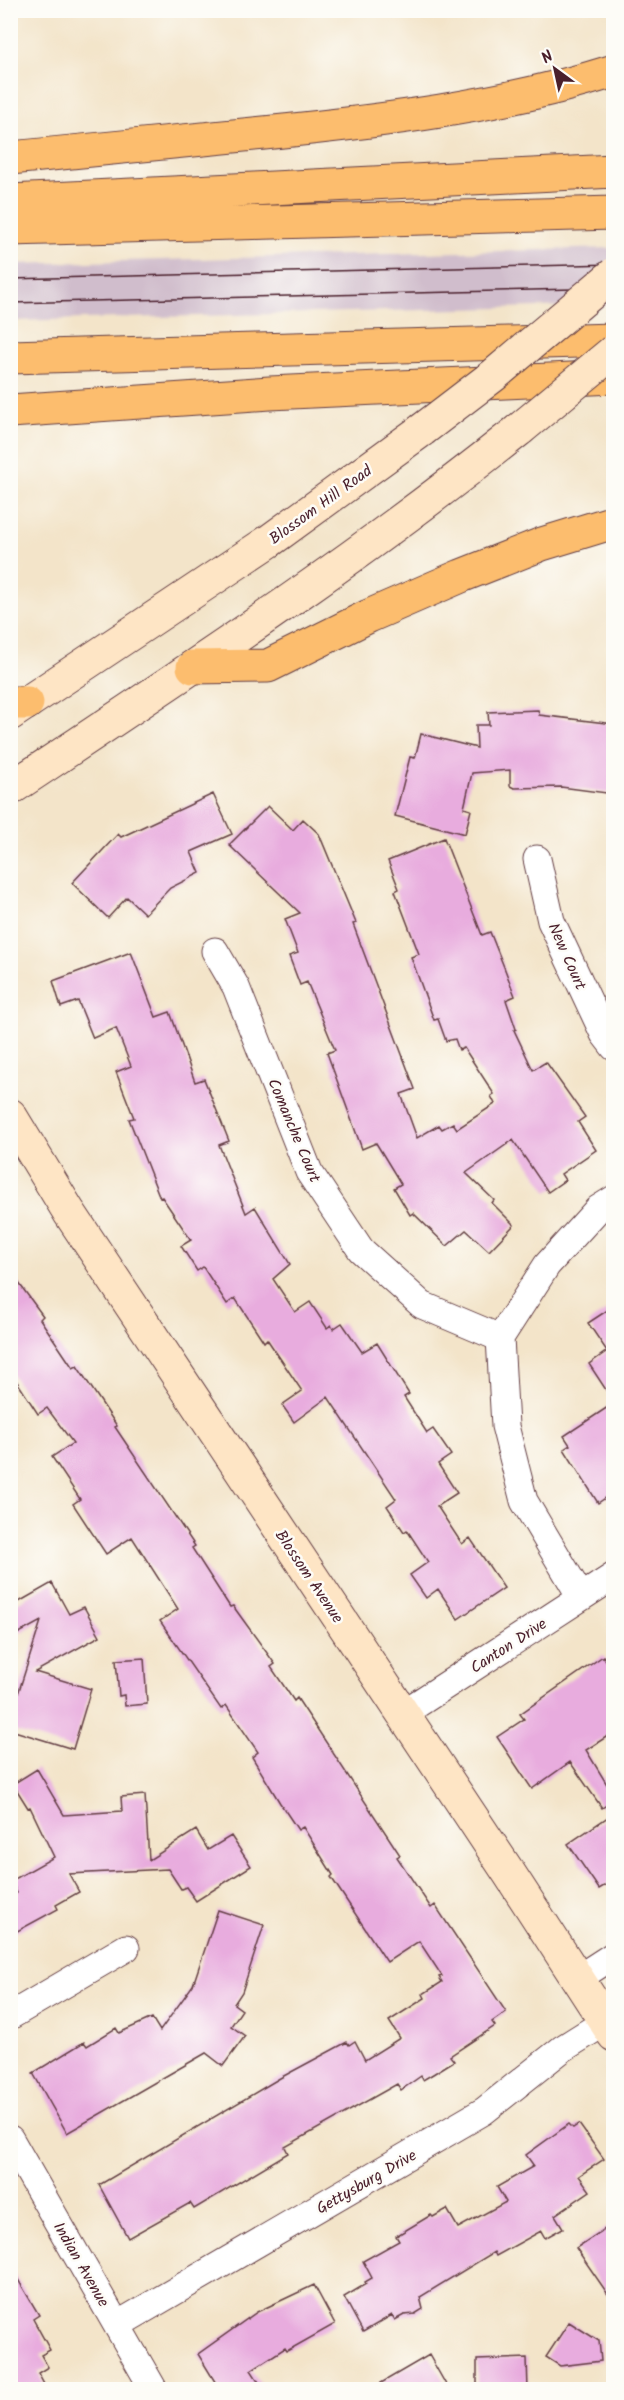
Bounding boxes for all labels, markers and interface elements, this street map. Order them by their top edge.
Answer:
north arrow [525,39,585,99]
text: N [537,44,559,71]
street label: Blossom Hill Road [264,459,379,551]
street label: New Court [541,919,593,995]
street label: Comanche Court [260,1075,327,1187]
street label: Blossom Avenue [268,1525,349,1629]
street label: Canton Drive [465,1612,552,1681]
street label: Gettysburg Drive [312,2143,422,2221]
street label: Indian Avenue [46,2217,115,2312]

